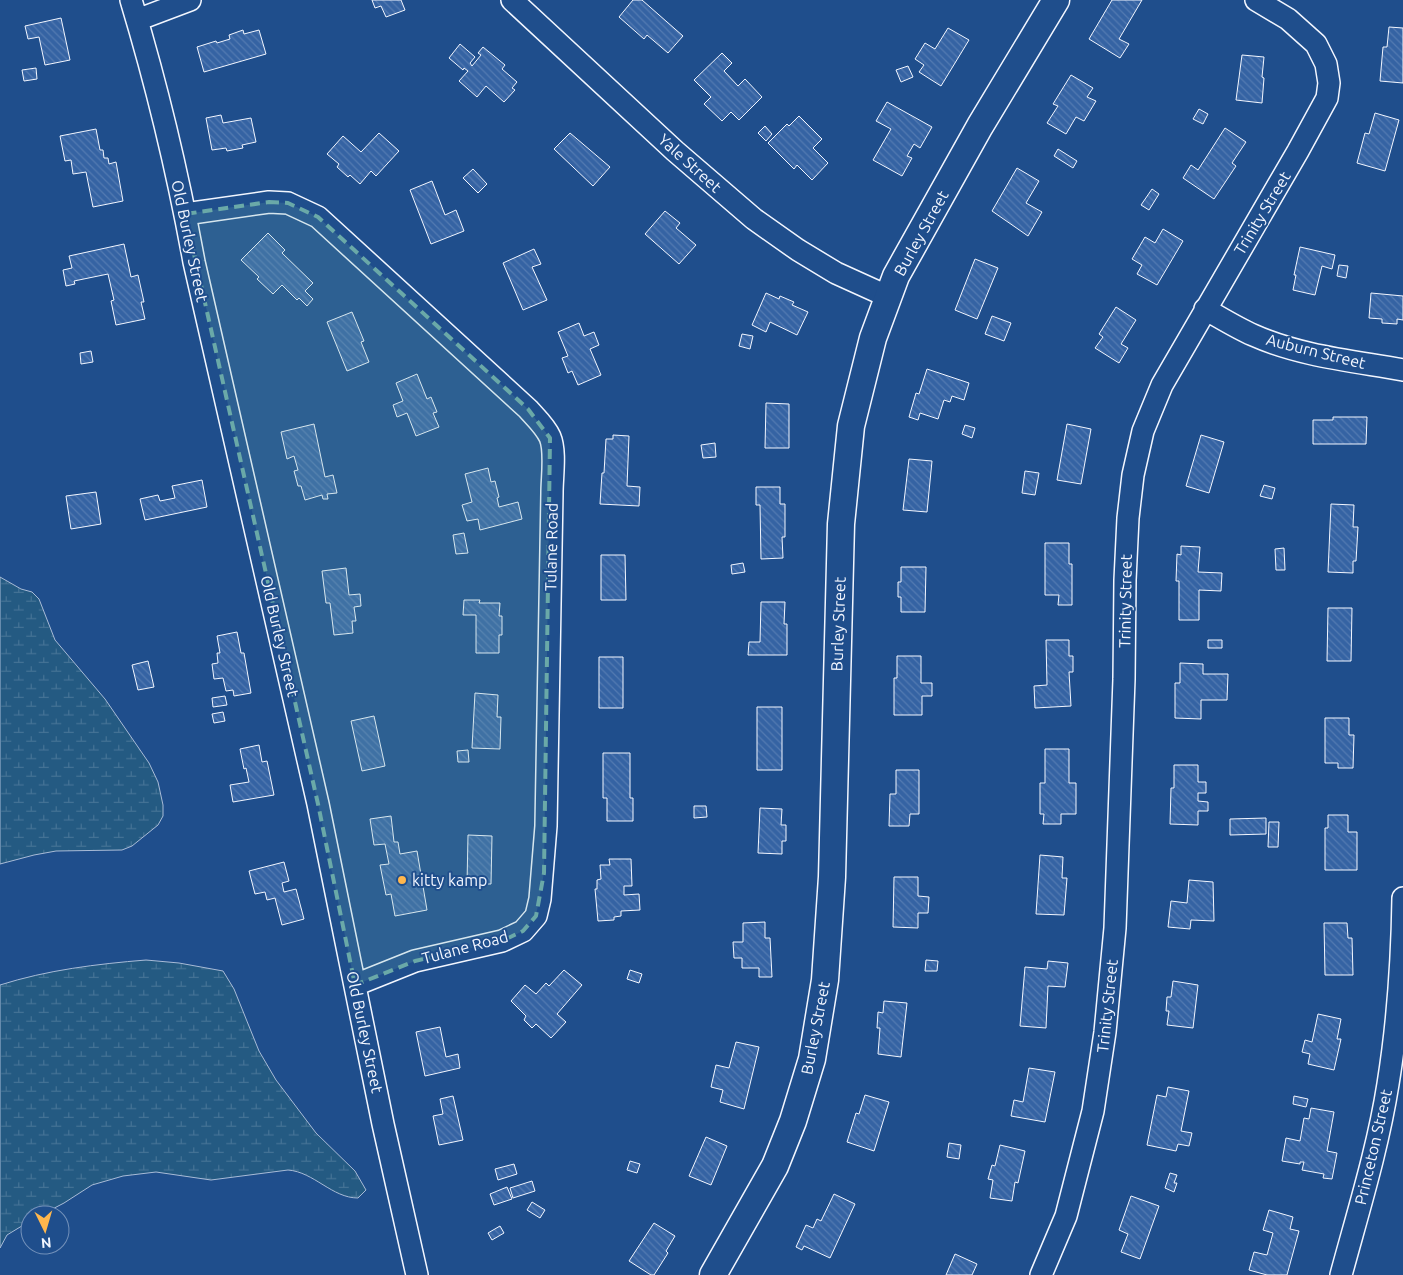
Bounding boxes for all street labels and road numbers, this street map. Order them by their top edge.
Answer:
street label: Yale Street [655,130,726,196]
street label: Trinity Street [1230,168,1294,258]
street label: Old Burley Street [168,178,212,304]
street label: Burley Street [890,187,952,279]
street label: Auburn Street [1265,330,1368,372]
street label: Tulane Road [541,503,561,591]
street label: Trinity Street [1115,553,1135,648]
street label: Old Burley Street [257,574,303,699]
street label: Burley Street [827,576,849,672]
street label: Tulane Road [420,927,510,967]
street label: Trinity Street [1093,958,1121,1054]
street label: Old Burley Street [343,969,387,1095]
street label: Burley Street [797,979,833,1076]
street label: Princeton Street [1351,1087,1395,1206]

